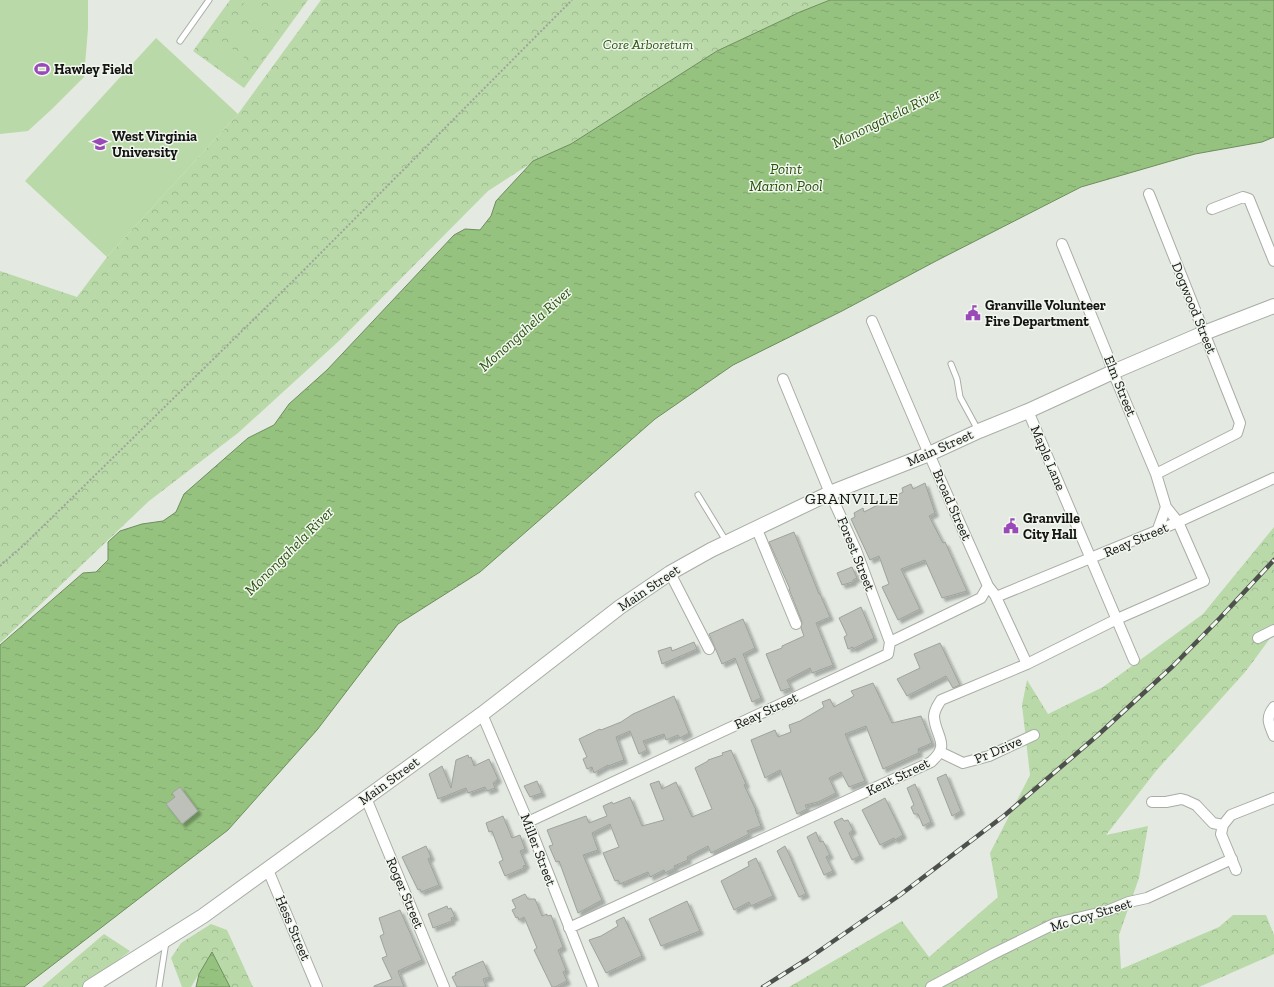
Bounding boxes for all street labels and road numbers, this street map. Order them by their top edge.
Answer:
street label: Dogwood Street [1168,260,1220,357]
street label: Elm Street [1100,353,1140,420]
street label: Maple Lane [1027,423,1069,494]
street label: Main Street [904,425,977,470]
street label: Broad Street [929,467,976,544]
street label: Forest Street [833,514,879,594]
street label: Reay Street [1101,518,1172,561]
street label: Main Street [615,561,684,615]
street label: Reay Street [731,689,801,733]
street label: Pr Drive [972,732,1025,768]
street label: Main Street [355,753,423,809]
street label: Kent Street [863,754,933,800]
street label: Miller Street [516,811,560,889]
street label: Roger Street [382,855,428,932]
street label: Hess Street [272,893,315,964]
street label: Mc Coy Street [1048,894,1135,935]

